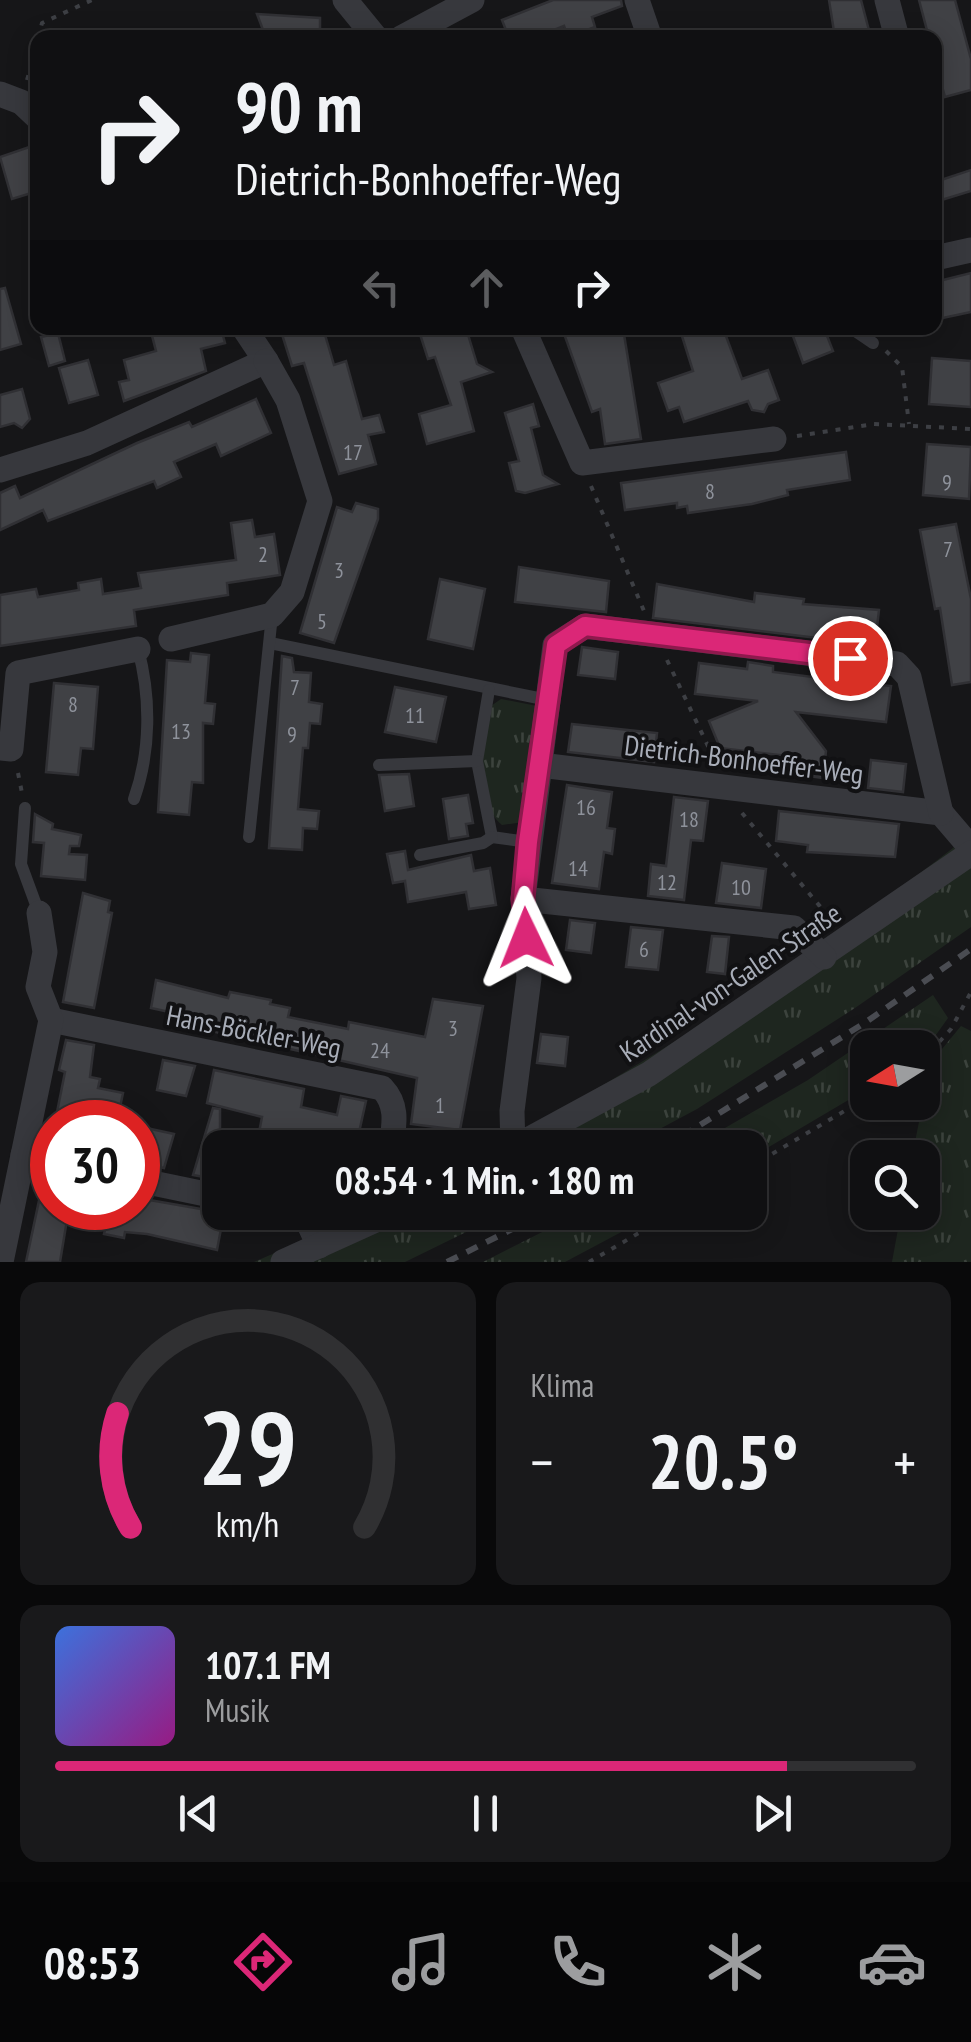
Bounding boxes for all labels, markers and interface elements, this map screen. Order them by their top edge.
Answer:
text: 90 m [235,61,363,151]
icon: right [70,70,200,200]
text: Dietrich-Bonhoeffer-Weg [235,149,621,207]
icon: left [354,260,409,315]
icon: ahead [459,260,514,315]
icon: right [564,260,619,315]
house number: 17 [343,438,363,466]
house number: 9 [942,468,952,496]
house number: 8 [705,477,715,505]
house number: 7 [943,535,953,563]
house number: 2 [258,540,268,568]
house number: 3 [334,556,344,584]
house number: 5 [317,607,327,635]
pin [808,616,893,701]
icon: arrive [823,631,878,686]
house number: 7 [290,673,300,701]
house number: 8 [68,690,78,718]
house number: 11 [405,701,425,729]
house number: 13 [171,717,191,745]
house number: 9 [287,720,297,748]
street label: Dietrich-Bonhoeffer-Weg [622,726,866,792]
house number: 16 [576,793,596,821]
house number: 18 [679,805,699,833]
house number: 14 [568,854,588,882]
house number: 12 [657,868,677,896]
house number: 10 [731,873,751,901]
position arrow [474,886,578,990]
street label: Kardinal-von-Galen-Straße [612,894,848,1070]
house number: 6 [639,935,649,963]
street label: Hans-Böckler-Weg [163,996,345,1066]
house number: 3 [448,1014,458,1042]
north arrow [850,1030,940,1120]
map controls [850,1030,940,1230]
house number: 24 [370,1036,390,1064]
house number: 1 [435,1091,445,1119]
speed limit sign: 30 [30,1100,160,1230]
button: search [850,1140,940,1230]
text: 08:54 · 1 Min. · 180 m [335,1155,634,1204]
text: Klima [531,1364,594,1406]
text: 29 [198,1379,297,1514]
text: 20.5° [648,1413,799,1510]
text: − [531,1426,553,1497]
text: + [893,1426,916,1497]
text: km/h [216,1501,279,1547]
text: 107.1 FM [205,1640,331,1689]
text: Musik [205,1689,269,1731]
icon: previous [171,1786,226,1841]
icon: pause [458,1786,513,1841]
icon: next [745,1786,800,1841]
icon: directions [228,1927,298,1997]
icon: music [386,1927,456,1997]
icon: phone [543,1927,613,1997]
icon: climate [700,1927,770,1997]
icon: car [857,1927,927,1997]
text: 08:53 [44,1933,141,1991]

